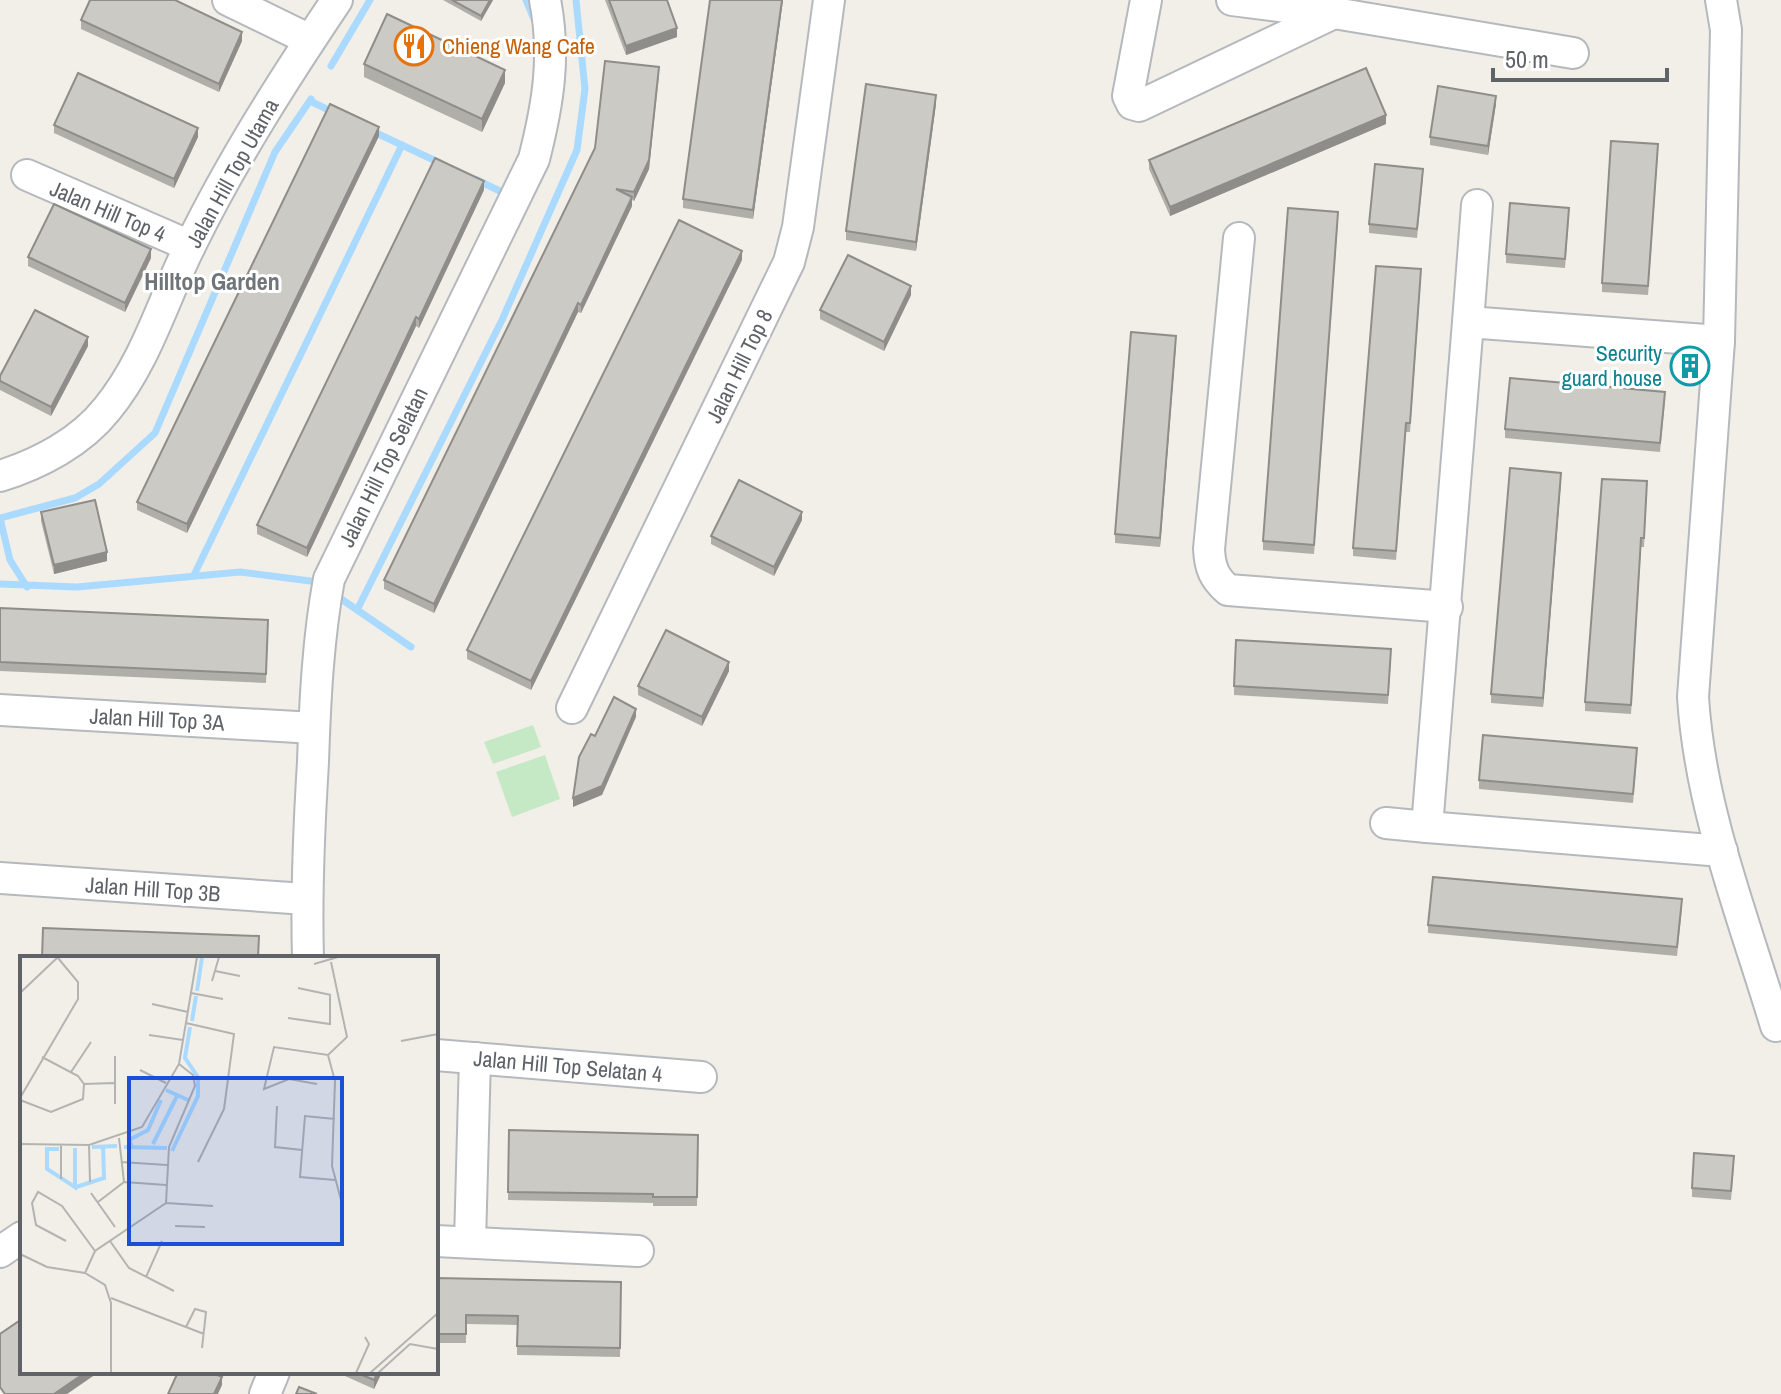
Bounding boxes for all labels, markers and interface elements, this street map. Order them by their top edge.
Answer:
restaurant icon: Chieng Wang Cafe [393,25,435,67]
place label: Chieng Wang Cafe [442,31,595,61]
scale bar [1493,32,1667,82]
text: 50 m [1505,43,1549,75]
street label: Jalan Hill Top Utama [179,93,285,253]
street label: Jalan Hill Top 4 [46,173,170,249]
district label: Hilltop Garden [144,265,280,297]
street label: Jalan Hill Top 8 [699,304,779,428]
place label: Security guard house [1562,338,1662,393]
building icon: Security guard house [1669,345,1711,387]
street label: Jalan Hill Top Selatan [331,382,435,552]
street label: Jalan Hill Top 3A [89,700,226,738]
street label: Jalan Hill Top 3B [85,869,221,909]
inset map [20,956,438,1374]
street label: Jalan Hill Top Selatan 4 [472,1043,664,1089]

